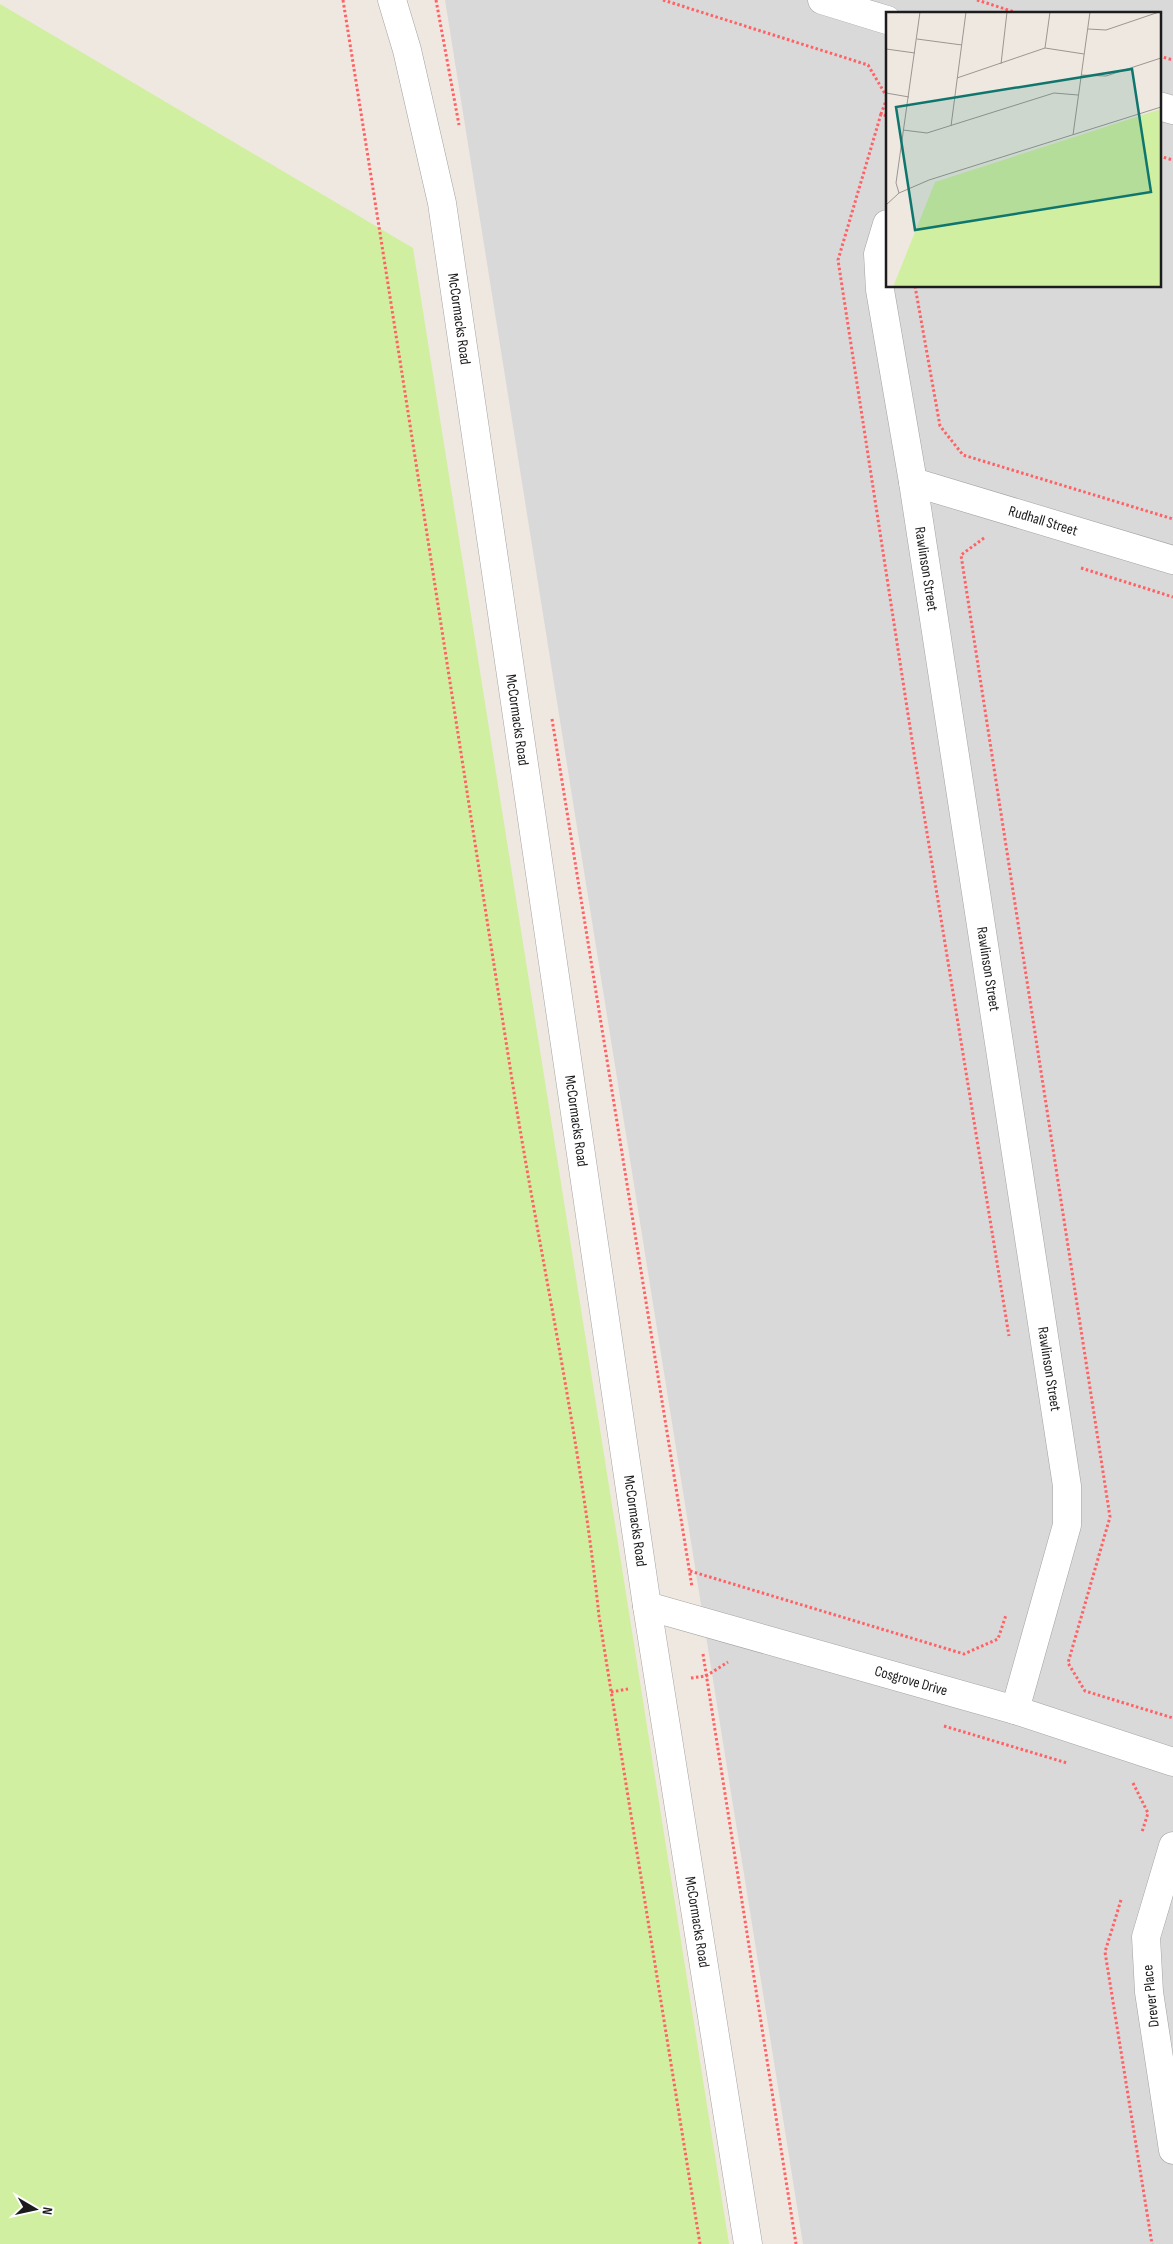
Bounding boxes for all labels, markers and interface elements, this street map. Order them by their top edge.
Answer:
inset map [886,12,1160,288]
street label: McCormacks Road [443,272,475,366]
street label: Rudhall Street [1006,501,1080,541]
street label: Rawlinson Street [910,525,942,613]
street label: McCormacks Road [501,673,533,767]
street label: Rawlinson Street [972,925,1004,1013]
street label: McCormacks Road [560,1074,592,1168]
street label: Rawlinson Street [1033,1325,1065,1413]
street label: McCormacks Road [619,1474,651,1568]
street label: Cosgrove Drive [872,1662,950,1700]
street label: McCormacks Road [680,1875,714,1969]
street label: Drever Place [1138,1964,1164,2028]
north arrow [10,2184,60,2234]
text: N [38,2206,56,2216]

